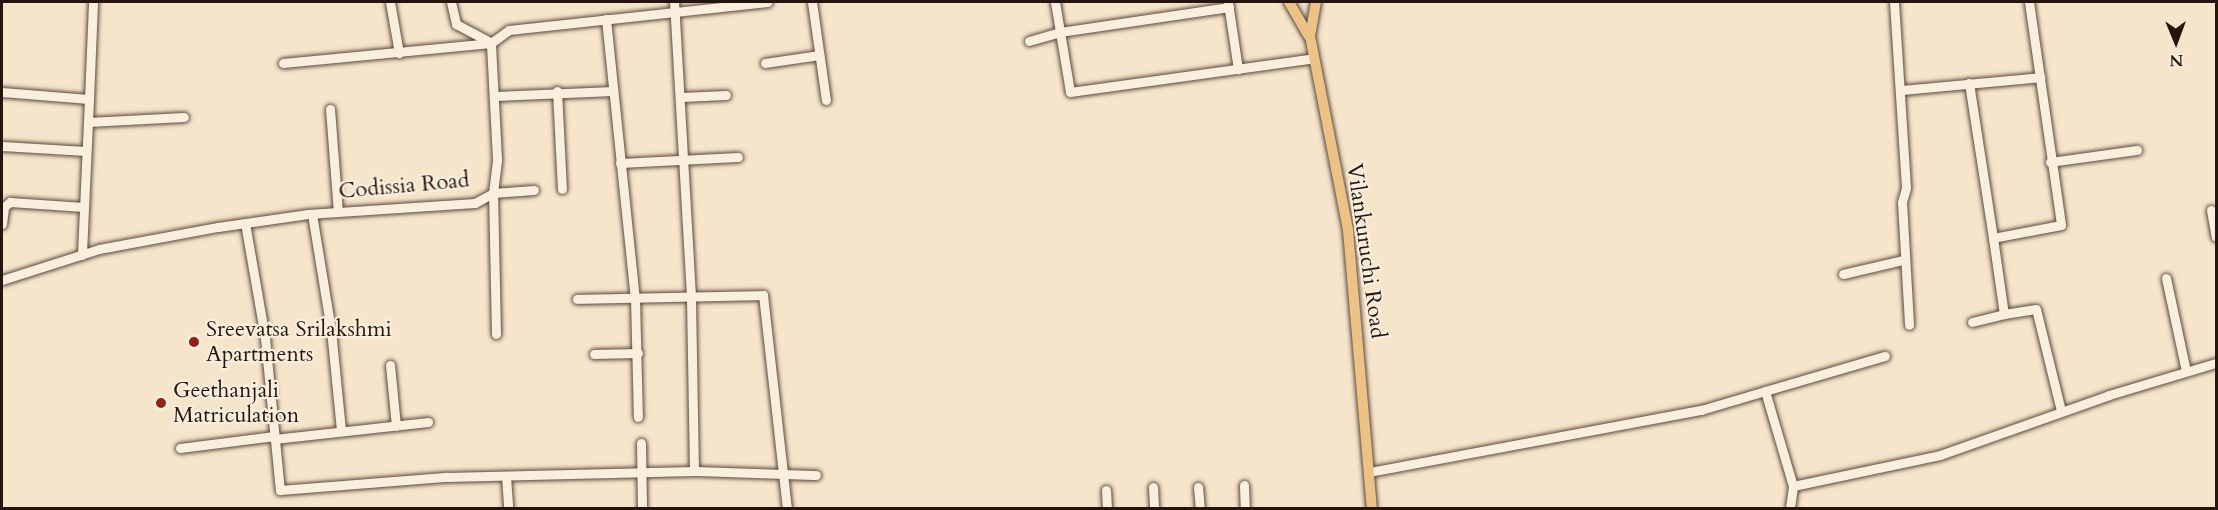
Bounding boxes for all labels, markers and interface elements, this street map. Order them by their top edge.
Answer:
north arrow [2146,12,2206,72]
text: N [2169,49,2183,71]
street label: Vilankuruchi Road [1341,162,1391,340]
street label: Codissia Road [337,167,471,205]
place label: Sreevatsa Srilakshmi Apartments [206,316,392,368]
marker: Sreevatsa Srilakshmi Apartments [187,335,201,349]
place label: Geethanjali Matriculation [173,377,299,428]
marker: Geethanjali Matriculation [154,396,168,410]

